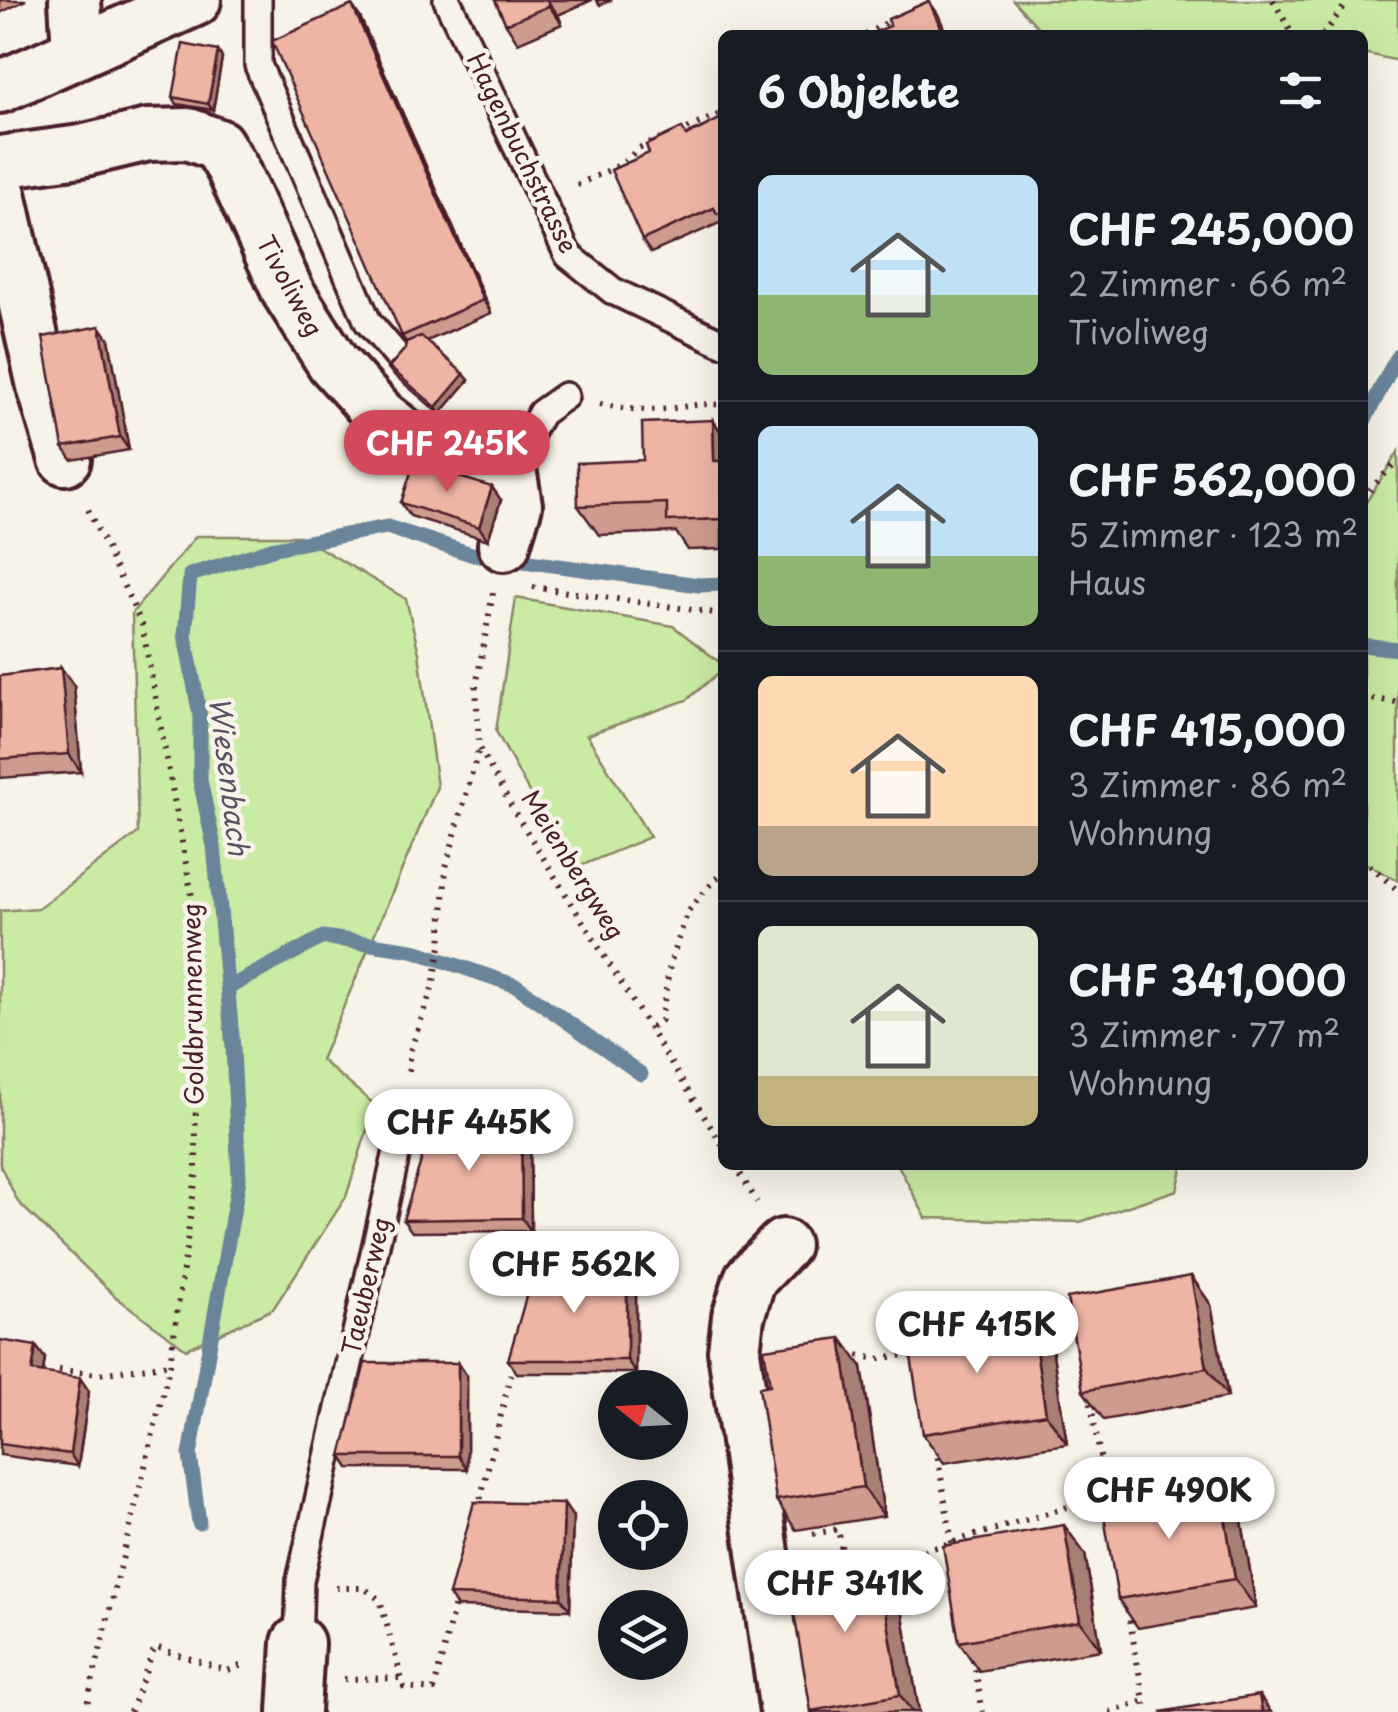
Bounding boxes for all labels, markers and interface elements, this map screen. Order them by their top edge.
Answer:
street label: Hagenbuchstrasse [458,46,588,259]
text: 6 Objekte [758,59,960,122]
icon: filters [1273,63,1328,118]
text: CHF 245,000 [1068,196,1354,259]
icon: home [838,215,958,335]
street label: Tivoliweg [248,228,334,343]
text: 2 Zimmer · 66 m² [1068,259,1347,307]
text: Tivoliweg [1068,307,1209,355]
pin: CHF 245K [344,410,550,495]
text: CHF 245K [366,418,528,466]
text: CHF 562,000 [1068,447,1356,510]
icon: home [838,466,958,586]
text: 5 Zimmer · 123 m² [1068,510,1358,558]
text: Haus [1068,558,1146,606]
water label: Wiesenbach [199,694,262,858]
text: CHF 415,000 [1068,697,1346,760]
icon: home [838,716,958,836]
text: 3 Zimmer · 86 m² [1068,760,1347,808]
street label: Meienbergweg [513,782,635,947]
text: Wohnung [1068,808,1212,856]
street label: Goldbrunnenweg [171,902,213,1106]
text: CHF 341,000 [1068,947,1346,1010]
icon: home [838,966,958,1086]
text: 3 Zimmer · 77 m² [1068,1010,1340,1058]
text: Wohnung [1068,1058,1212,1106]
pin: CHF 445K [366,1089,572,1174]
text: CHF 445K [386,1097,552,1145]
street label: Taeuberweg [331,1213,399,1358]
pin: CHF 562K [471,1231,677,1316]
text: CHF 562K [491,1239,657,1287]
pin: CHF 415K [874,1291,1080,1376]
text: CHF 415K [897,1299,1057,1347]
north arrow [598,1370,688,1460]
map controls [598,1370,688,1680]
pin: CHF 490K [1066,1457,1272,1542]
text: CHF 490K [1086,1465,1252,1513]
button: locate [598,1480,688,1570]
pin: CHF 341K [742,1550,948,1635]
text: CHF 341K [766,1558,924,1606]
button: layers [598,1590,688,1680]

